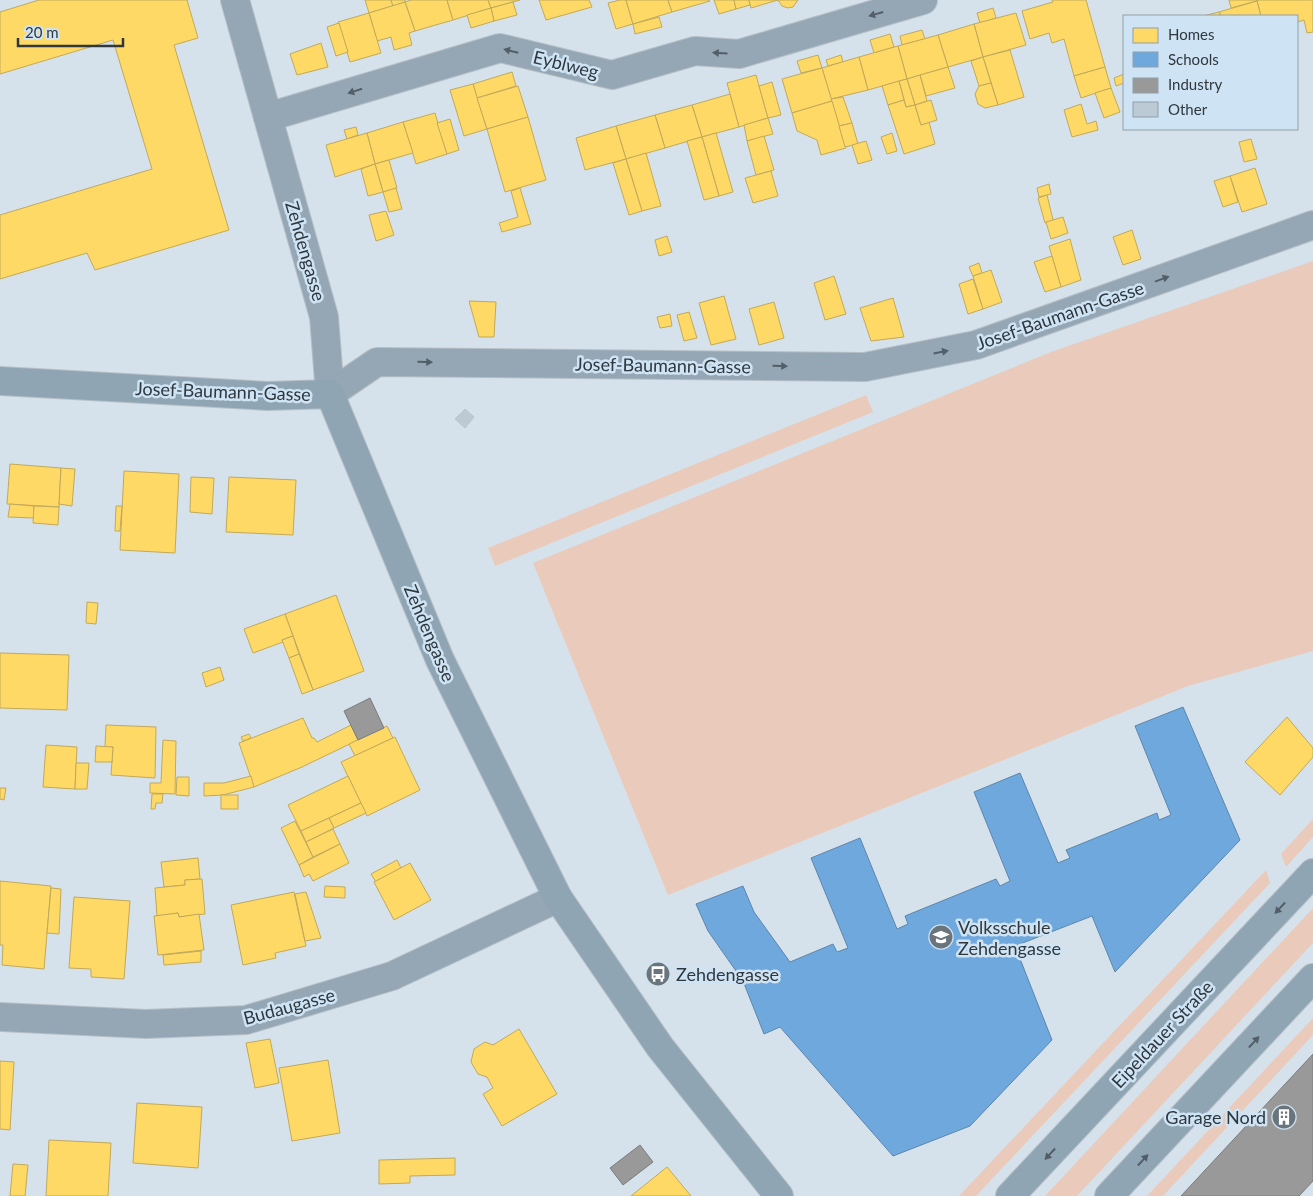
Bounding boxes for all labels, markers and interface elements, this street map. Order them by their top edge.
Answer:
one-way arrow [869,10,884,18]
scale bar [18,15,122,47]
legend [1123,15,1298,130]
text: 20 m [25,23,59,41]
text: Homes [1168,25,1214,43]
street label: Eyblweg [531,45,601,83]
one-way arrow [504,47,519,55]
one-way arrow [712,48,728,56]
text: Schools [1168,50,1219,68]
text: Industry [1168,75,1223,93]
one-way arrow [348,88,363,96]
text: Other [1168,100,1208,118]
street label: Zehdengasse [281,198,331,304]
one-way arrow [1154,275,1169,282]
street label: Josef-Baumann-Gasse [973,276,1147,354]
one-way arrow [934,348,950,356]
street label: Josef-Baumann-Gasse [575,352,751,378]
one-way arrow [418,358,434,366]
one-way arrow [773,363,789,371]
street label: Josef-Baumann-Gasse [135,377,311,405]
street label: Zehdengasse [400,581,460,685]
one-way arrow [1274,902,1286,914]
place label: Volksschule Zehdengasse [958,916,1061,959]
school or university icon: Volksschule Zehdengasse [928,924,954,950]
bus stop icon: Zehdengasse [645,961,671,987]
place label: Zehdengasse [676,963,779,985]
street label: Eipeldauer Straße [1107,976,1217,1092]
street label: Budaugasse [241,983,337,1029]
one-way arrow [1248,1036,1260,1048]
building icon: Garage Nord [1271,1104,1297,1130]
place label: Garage Nord [1165,1106,1266,1128]
one-way arrow [1044,1148,1056,1160]
one-way arrow [1137,1154,1148,1167]

